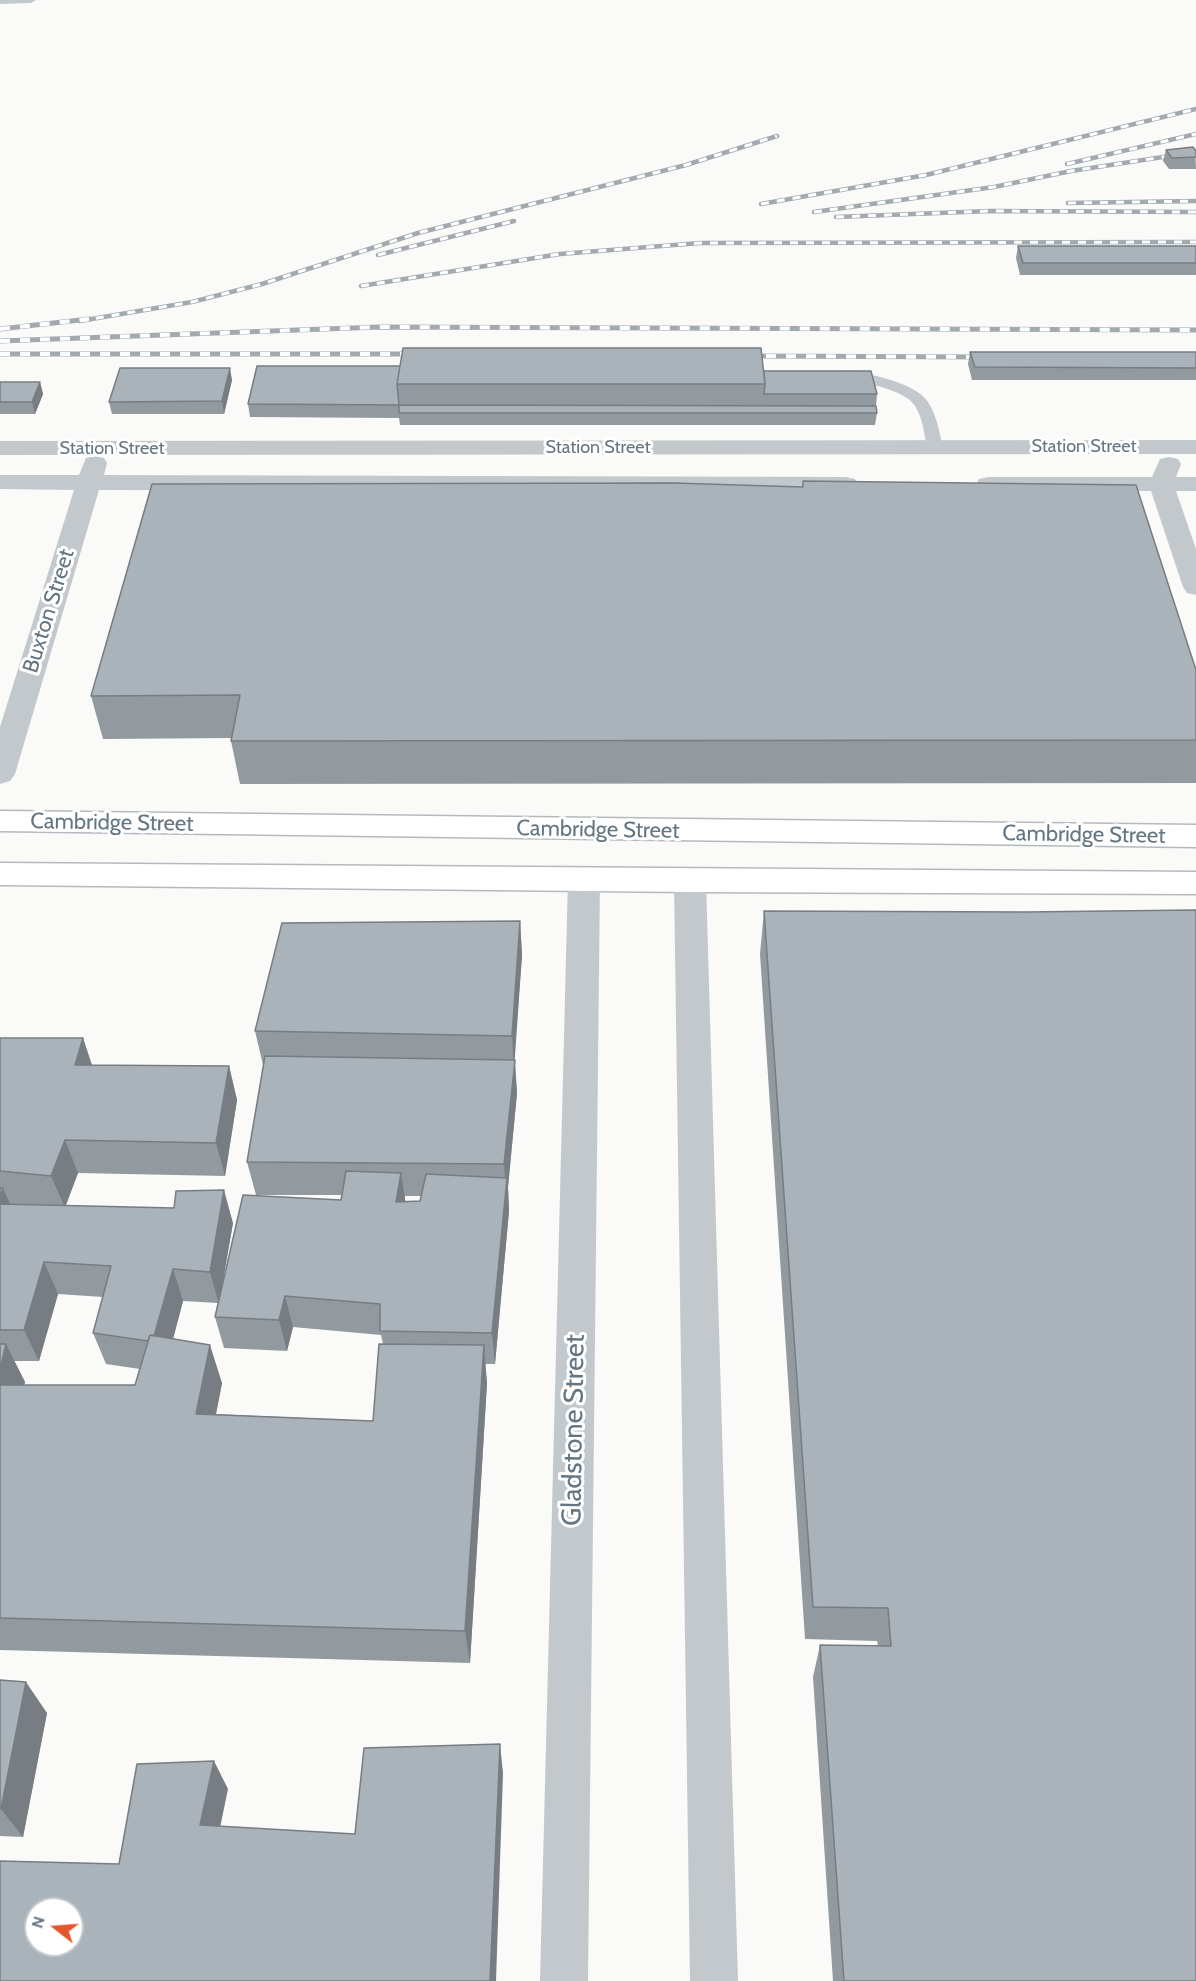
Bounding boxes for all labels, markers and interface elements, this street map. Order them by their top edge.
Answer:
street label: Station Street [1032,436,1136,458]
street label: Station Street [546,437,650,459]
street label: Station Street [60,438,164,460]
street label: Buxton Street [18,546,80,676]
street label: Cambridge Street [30,808,194,838]
street label: Cambridge Street [516,815,680,845]
street label: Cambridge Street [1002,820,1166,850]
street label: Gladstone Street [556,1334,592,1526]
north arrow [24,1897,84,1957]
text: N [27,1914,49,1930]

